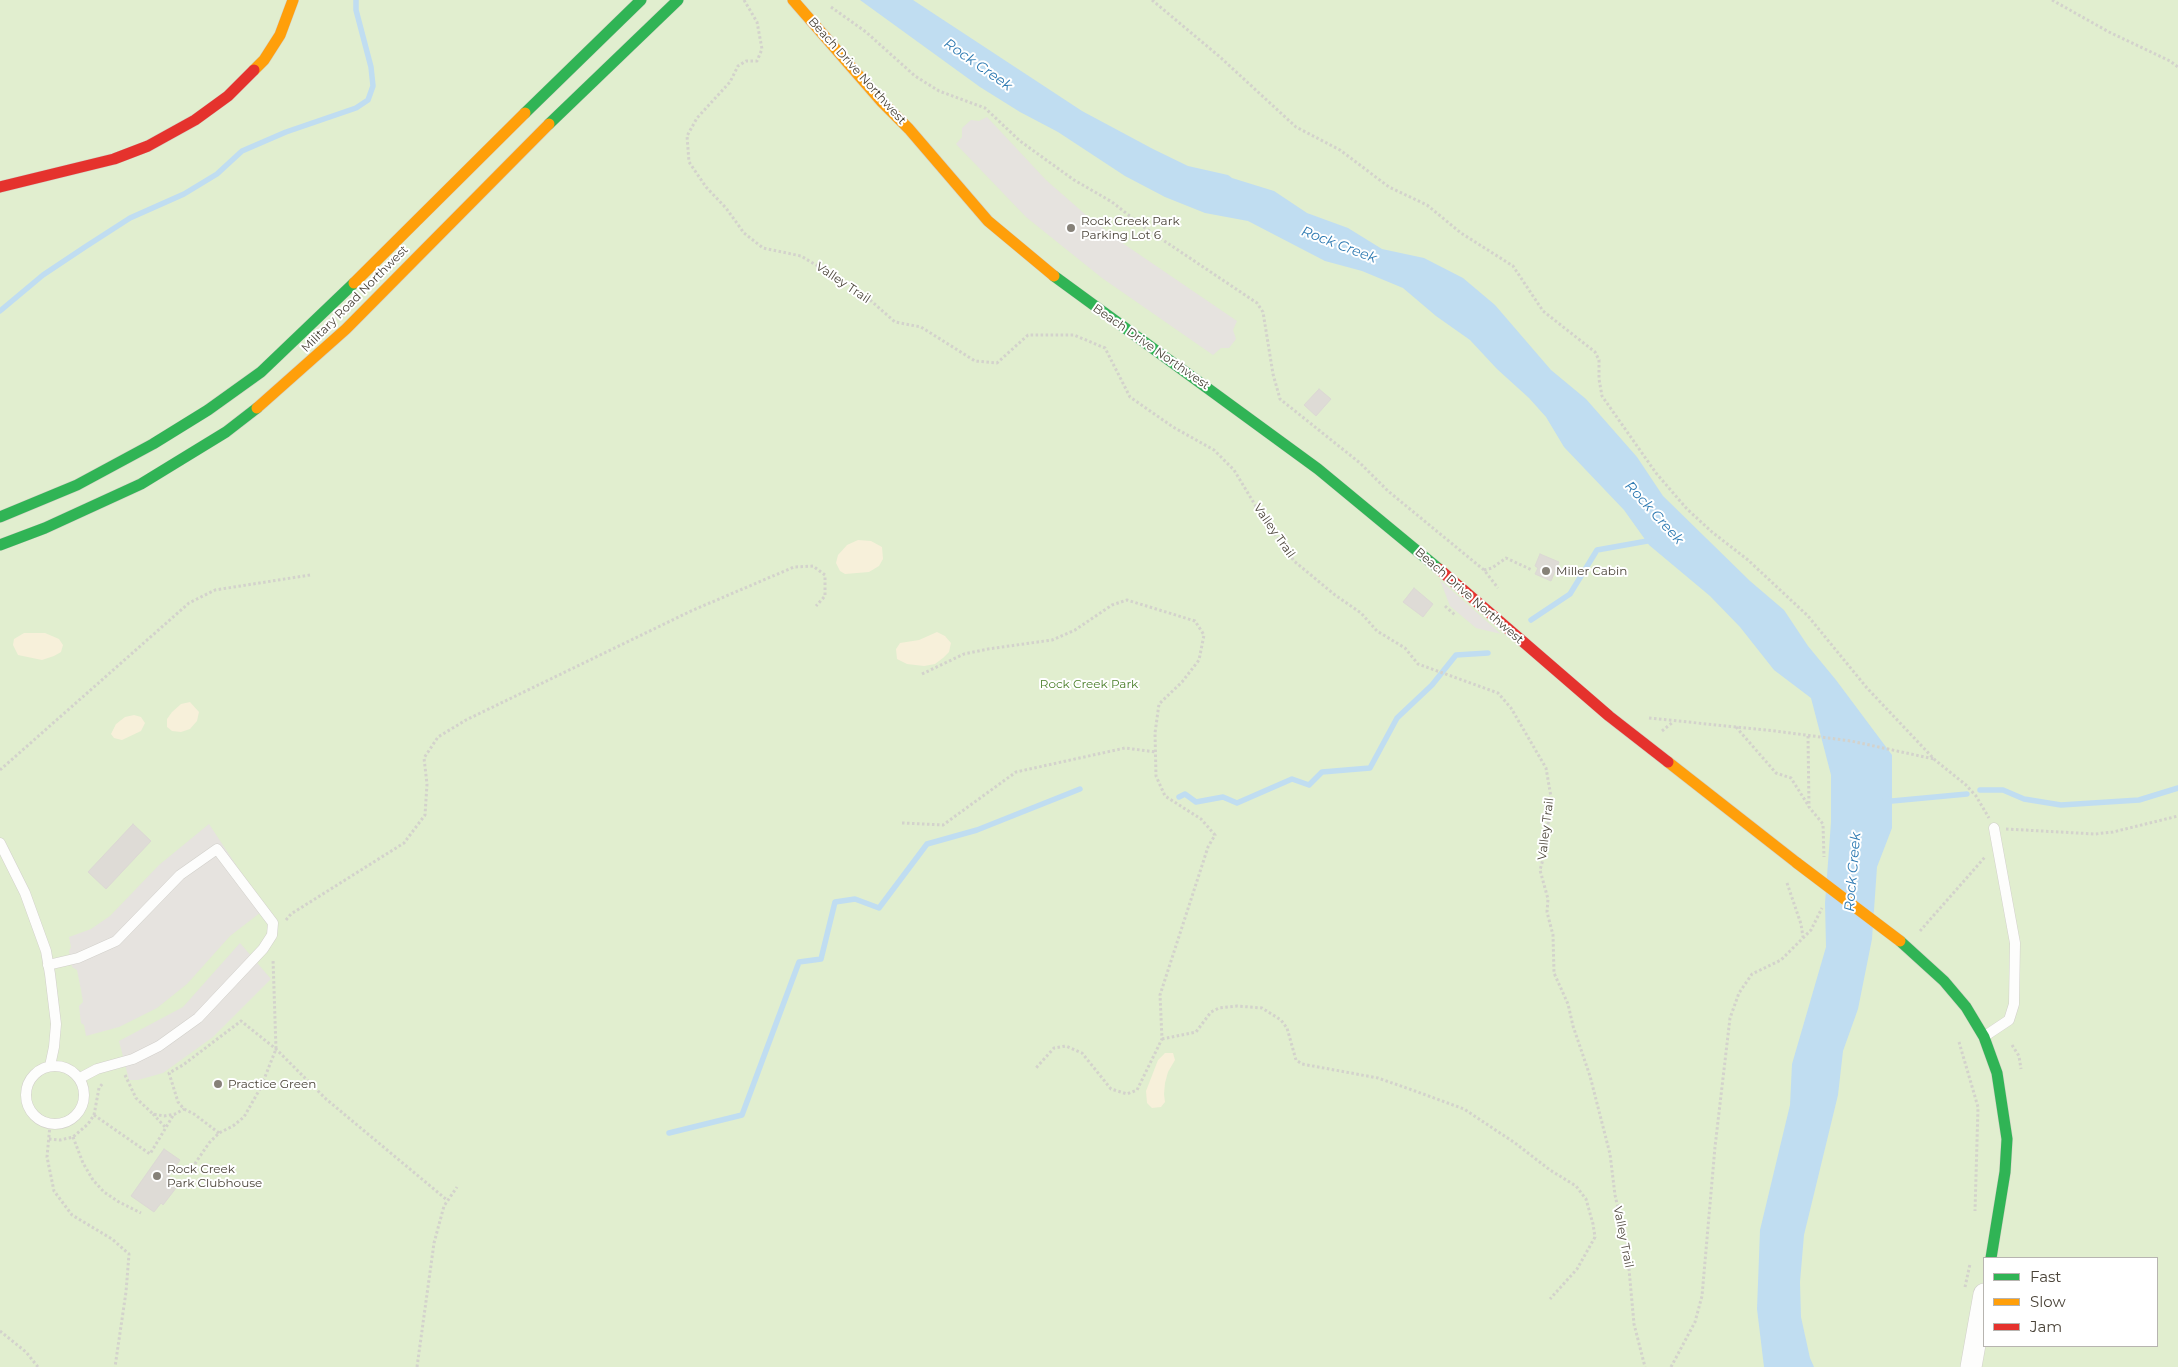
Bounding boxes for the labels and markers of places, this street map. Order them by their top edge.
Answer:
place label: Rock Creek Park Parking Lot 6 [1081,214,1180,242]
marker: Rock Creek Park Parking Lot 6 [1065,222,1077,234]
place label: Miller Cabin [1556,564,1627,578]
marker: Miller Cabin [1540,565,1552,577]
place label: Practice Green [228,1077,316,1091]
marker: Practice Green [212,1078,224,1090]
place label: Rock Creek Park Clubhouse [167,1162,262,1190]
marker: Rock Creek Park Clubhouse [151,1170,163,1182]

